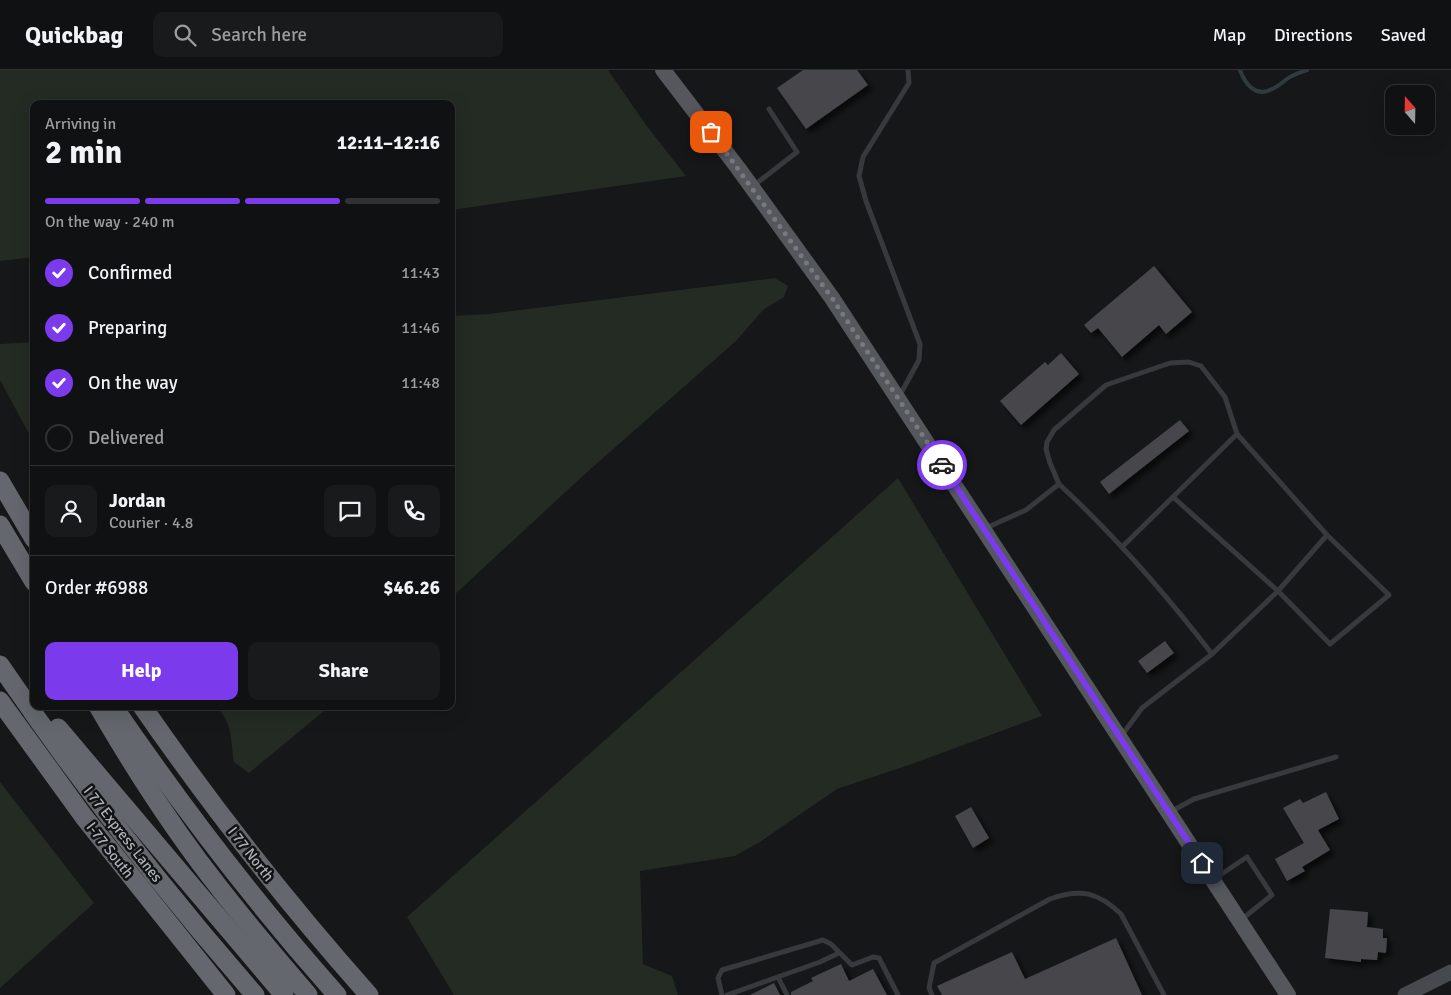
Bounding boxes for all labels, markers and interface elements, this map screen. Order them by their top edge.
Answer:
search box [153,12,503,57]
text: Quickbag [25,20,123,50]
icon: search [171,21,199,49]
text: Search here [211,23,307,47]
text: Map [1213,24,1246,46]
text: Directions [1274,24,1353,46]
text: Saved [1381,24,1426,46]
north arrow [1385,85,1435,135]
map controls [1385,85,1435,135]
pin [690,111,732,153]
text: Arriving in [45,114,116,134]
icon: bag [697,118,725,146]
text: 12:11–12:16 [337,131,440,155]
text: 2 min [45,133,122,172]
text: On the way · 240 m [45,212,175,232]
icon: check [45,259,73,287]
text: Confirmed [88,261,172,285]
text: 11:43 [401,263,440,283]
icon: check [45,314,73,342]
text: Preparing [88,316,167,340]
text: 11:46 [401,318,440,338]
icon: check [45,369,73,397]
text: On the way [88,371,178,395]
text: 11:48 [401,373,440,393]
text: Delivered [88,426,164,450]
courier [917,440,967,490]
icon: car [928,451,956,479]
button: person [45,485,97,537]
button: chat [324,485,376,537]
button: phone [388,485,440,537]
text: Jordan [109,489,166,513]
text: Courier · 4.8 [109,513,193,533]
text: Order #6988 [45,576,148,600]
text: $46.26 [383,576,440,600]
button: Help [45,642,238,700]
button: Share [248,642,440,700]
street label: I 77 Express Lanes [80,782,166,886]
street label: I-77 South [83,818,137,882]
street label: I 77 North [224,823,278,885]
pin [1181,842,1223,884]
icon: home [1188,849,1216,877]

